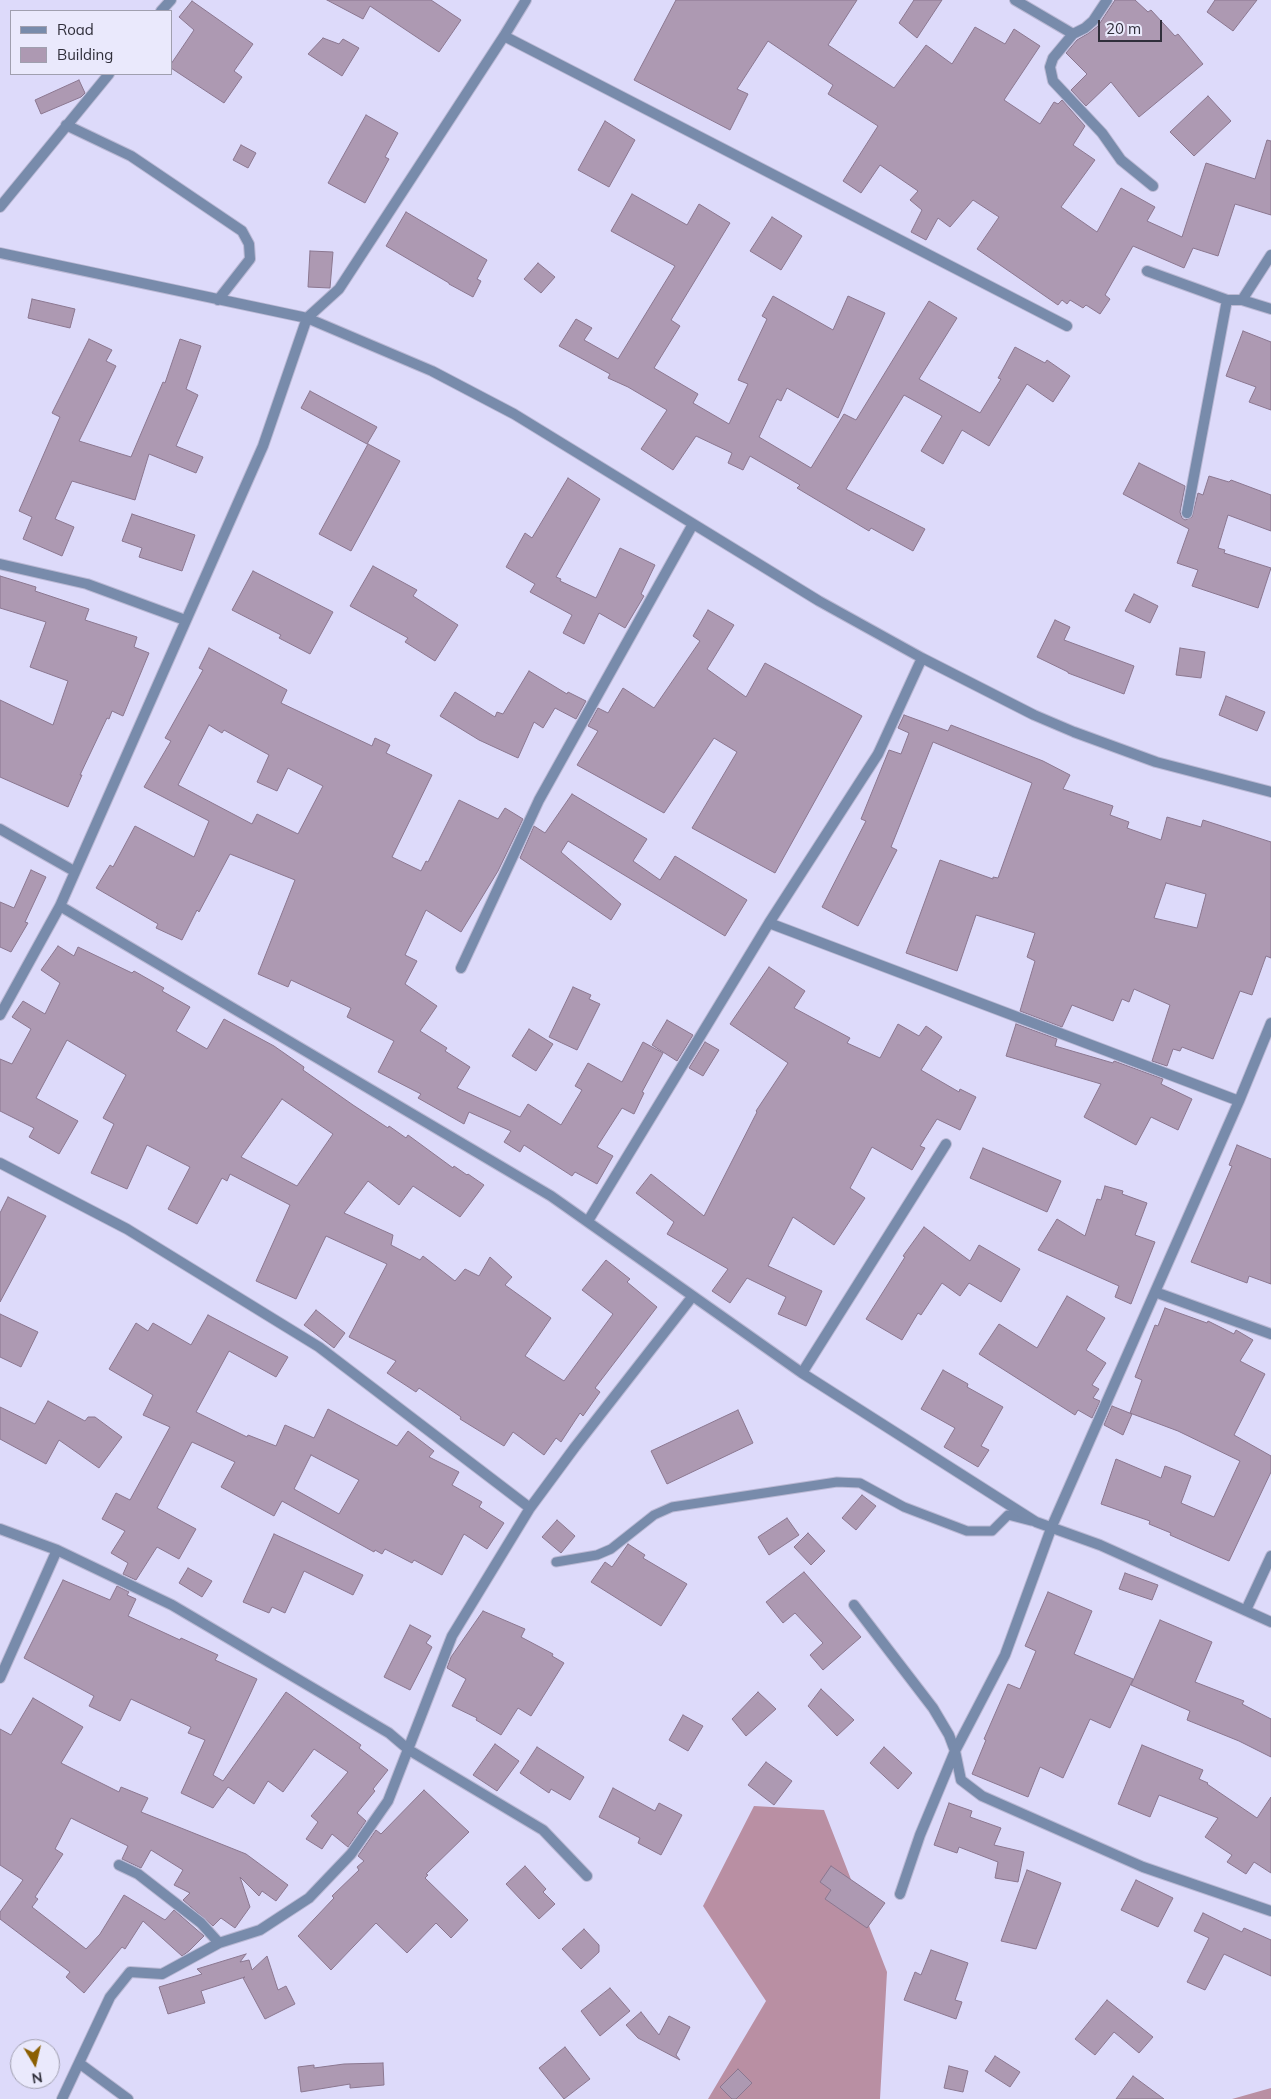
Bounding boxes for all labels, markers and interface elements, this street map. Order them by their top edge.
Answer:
legend [10,10,172,75]
scale bar [1101,10,1165,42]
text: 20 m [1106,19,1141,38]
text: Road [57,20,94,39]
text: Building [57,45,113,64]
north arrow [10,2039,60,2089]
text: N [31,2068,44,2088]

